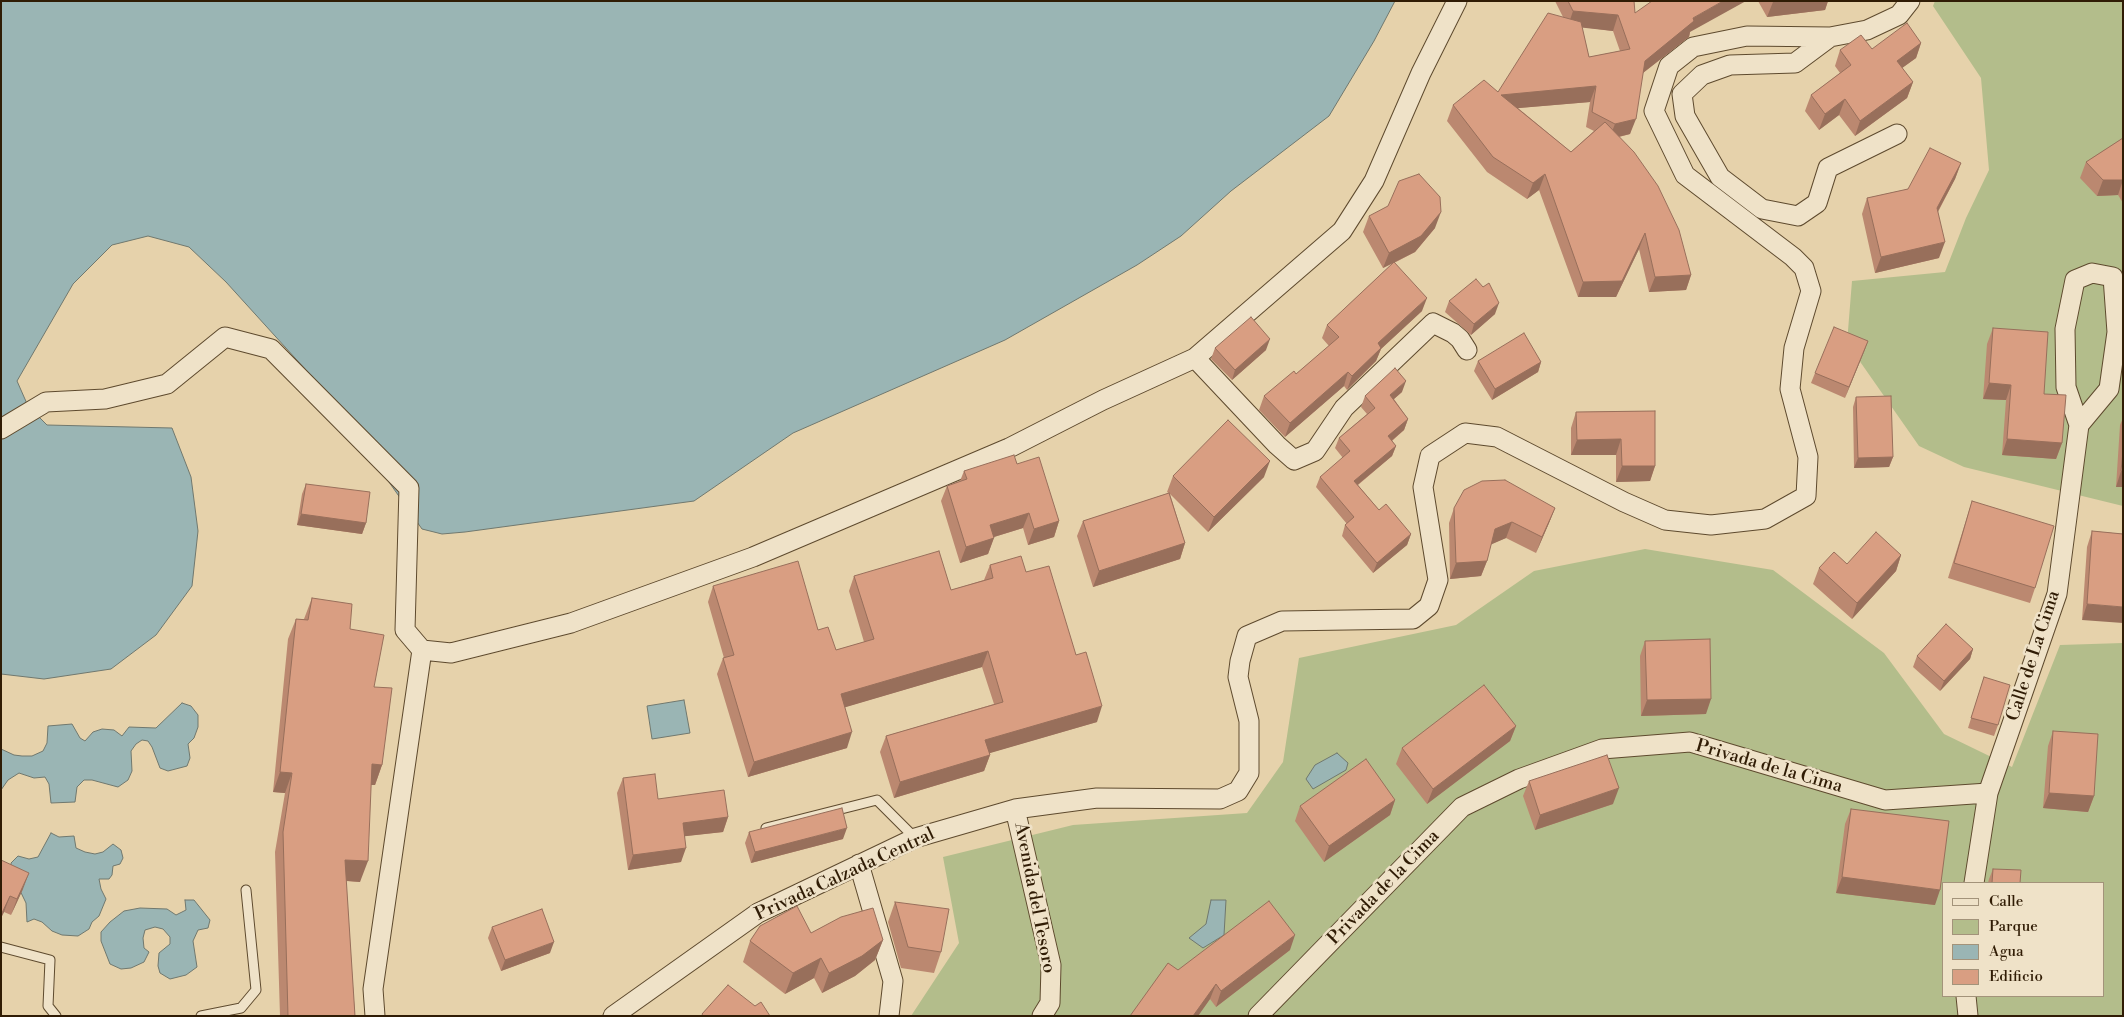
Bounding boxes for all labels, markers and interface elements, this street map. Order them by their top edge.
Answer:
street label: Calle de La Cima [2003,588,2065,724]
street label: Privada de la Cima [1693,736,1845,798]
street label: Avenida del Tesoro [1009,821,1059,975]
street label: Privada Calzada Central [752,824,938,926]
street label: Privada de la Cima [1324,826,1444,950]
legend [1942,882,2104,997]
text: Calle [1989,892,2023,911]
text: Parque [1989,917,2038,936]
text: Agua [1989,942,2024,961]
text: Edificio [1989,967,2043,986]

